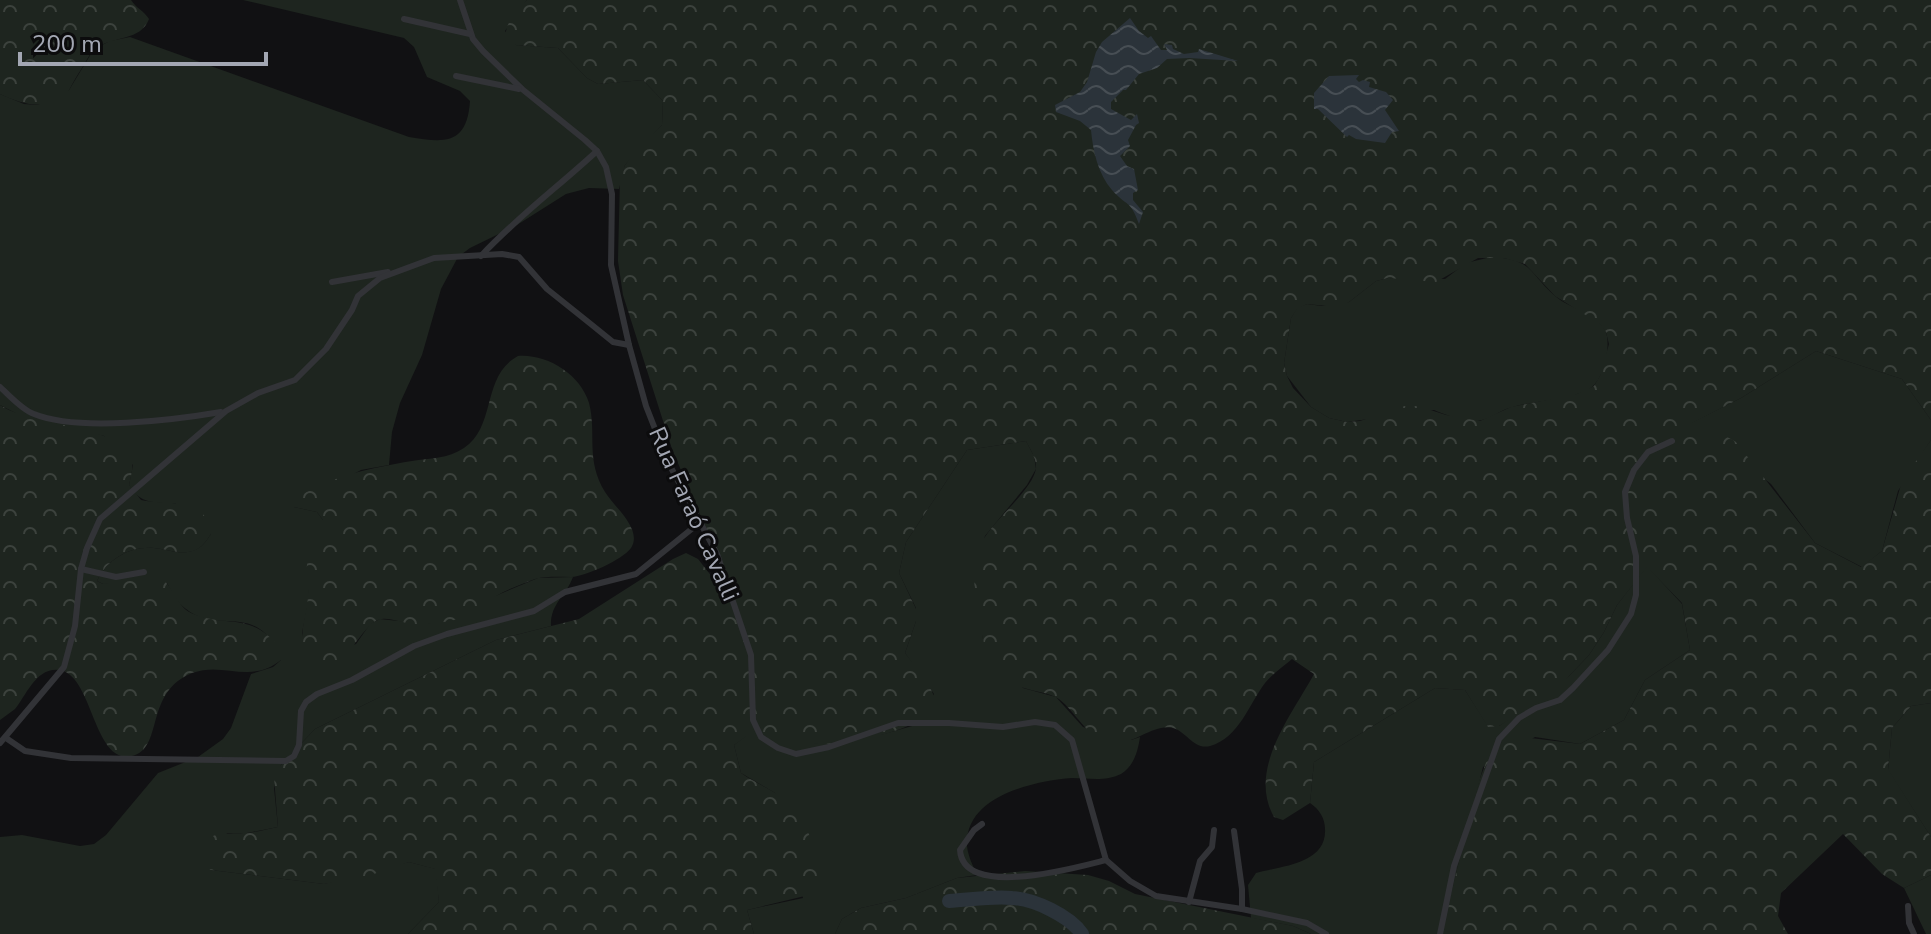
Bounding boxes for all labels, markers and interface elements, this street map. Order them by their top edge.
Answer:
scale bar [20,16,266,66]
text: 200 m [32,28,102,60]
street label: Rua Faraó Cavalli [641,422,747,606]

